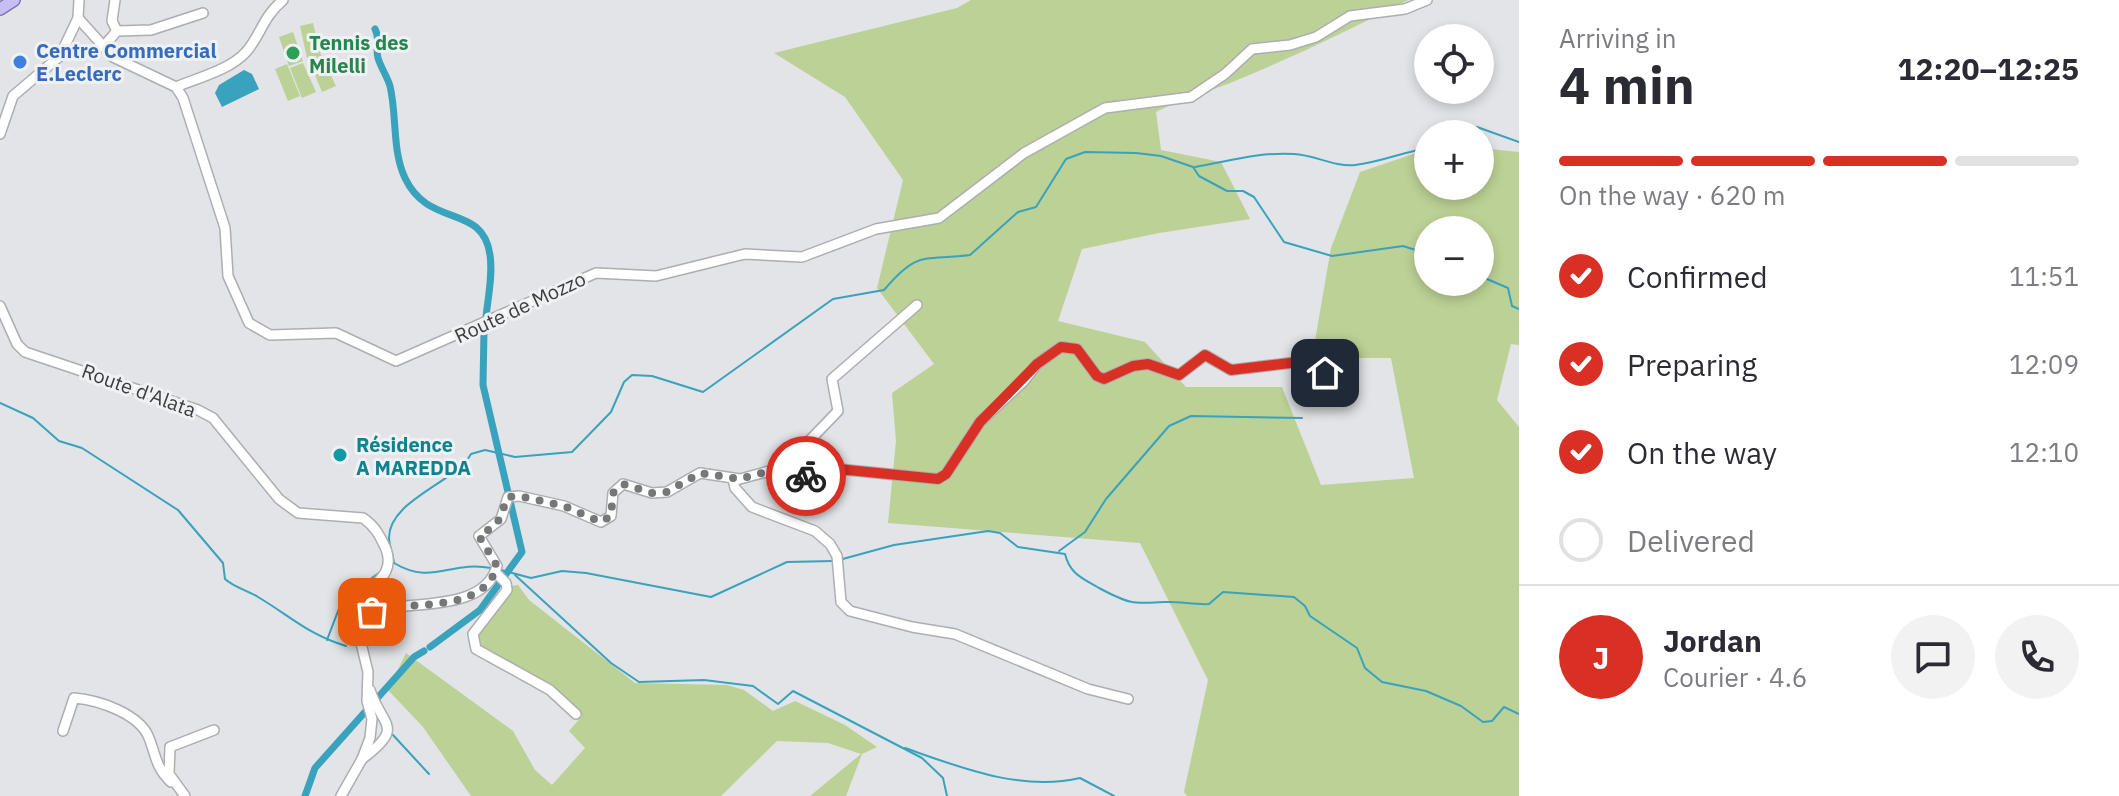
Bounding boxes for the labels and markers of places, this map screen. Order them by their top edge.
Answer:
place label: Tennis des Milelli [309,29,408,79]
place label: Centre Commercial E.Leclerc [36,37,217,87]
marker: Tennis des Milelli [284,44,302,62]
marker: Centre Commercial E.Leclerc [11,53,29,71]
pin [1291,339,1359,407]
place label: Résidence A MAREDDA [356,431,471,481]
marker: Résidence A MAREDDA [331,446,349,464]
pin [338,578,406,646]

